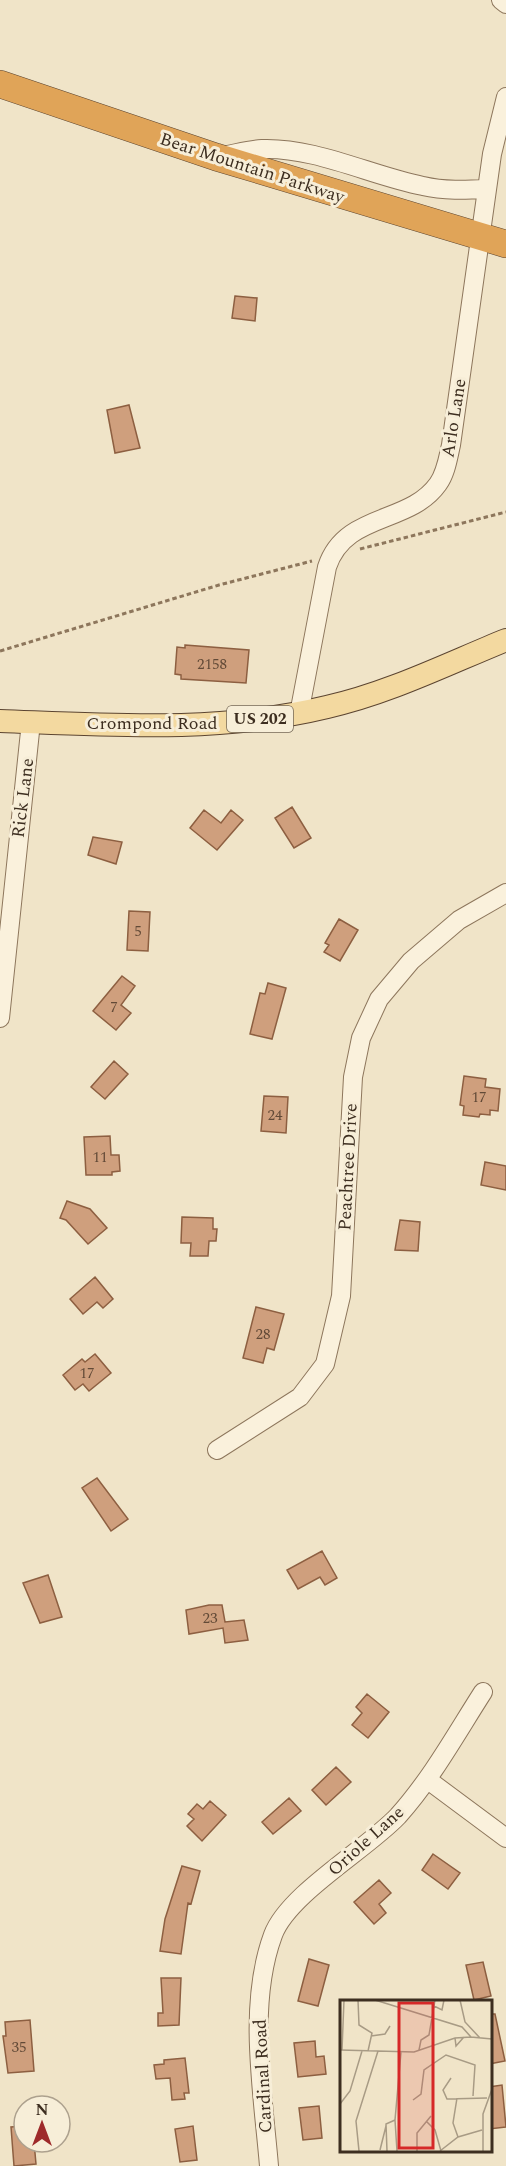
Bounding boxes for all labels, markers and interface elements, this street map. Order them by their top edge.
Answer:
street label: Bear Mountain Parkway [156,125,349,211]
street label: Arlo Lane [434,377,474,459]
house number: 2158 [197,653,227,676]
road number: US 202 [227,706,293,732]
street label: Crompond Road [86,710,218,737]
street label: Rick Lane [5,757,41,839]
house number: 5 [134,920,142,943]
house number: 7 [110,996,118,1019]
house number: 17 [471,1086,487,1109]
street label: Peachtree Drive [331,1103,365,1231]
house number: 24 [267,1104,283,1127]
house number: 11 [92,1146,108,1169]
house number: 28 [255,1323,271,1346]
house number: 17 [79,1362,95,1385]
house number: 23 [202,1607,218,1630]
street label: Oriole Lane [322,1799,410,1883]
inset map [340,2000,491,2151]
street label: Cardinal Road [247,2018,279,2134]
house number: 35 [11,2036,27,2059]
north arrow [12,2094,72,2154]
text: N [35,2098,49,2122]

